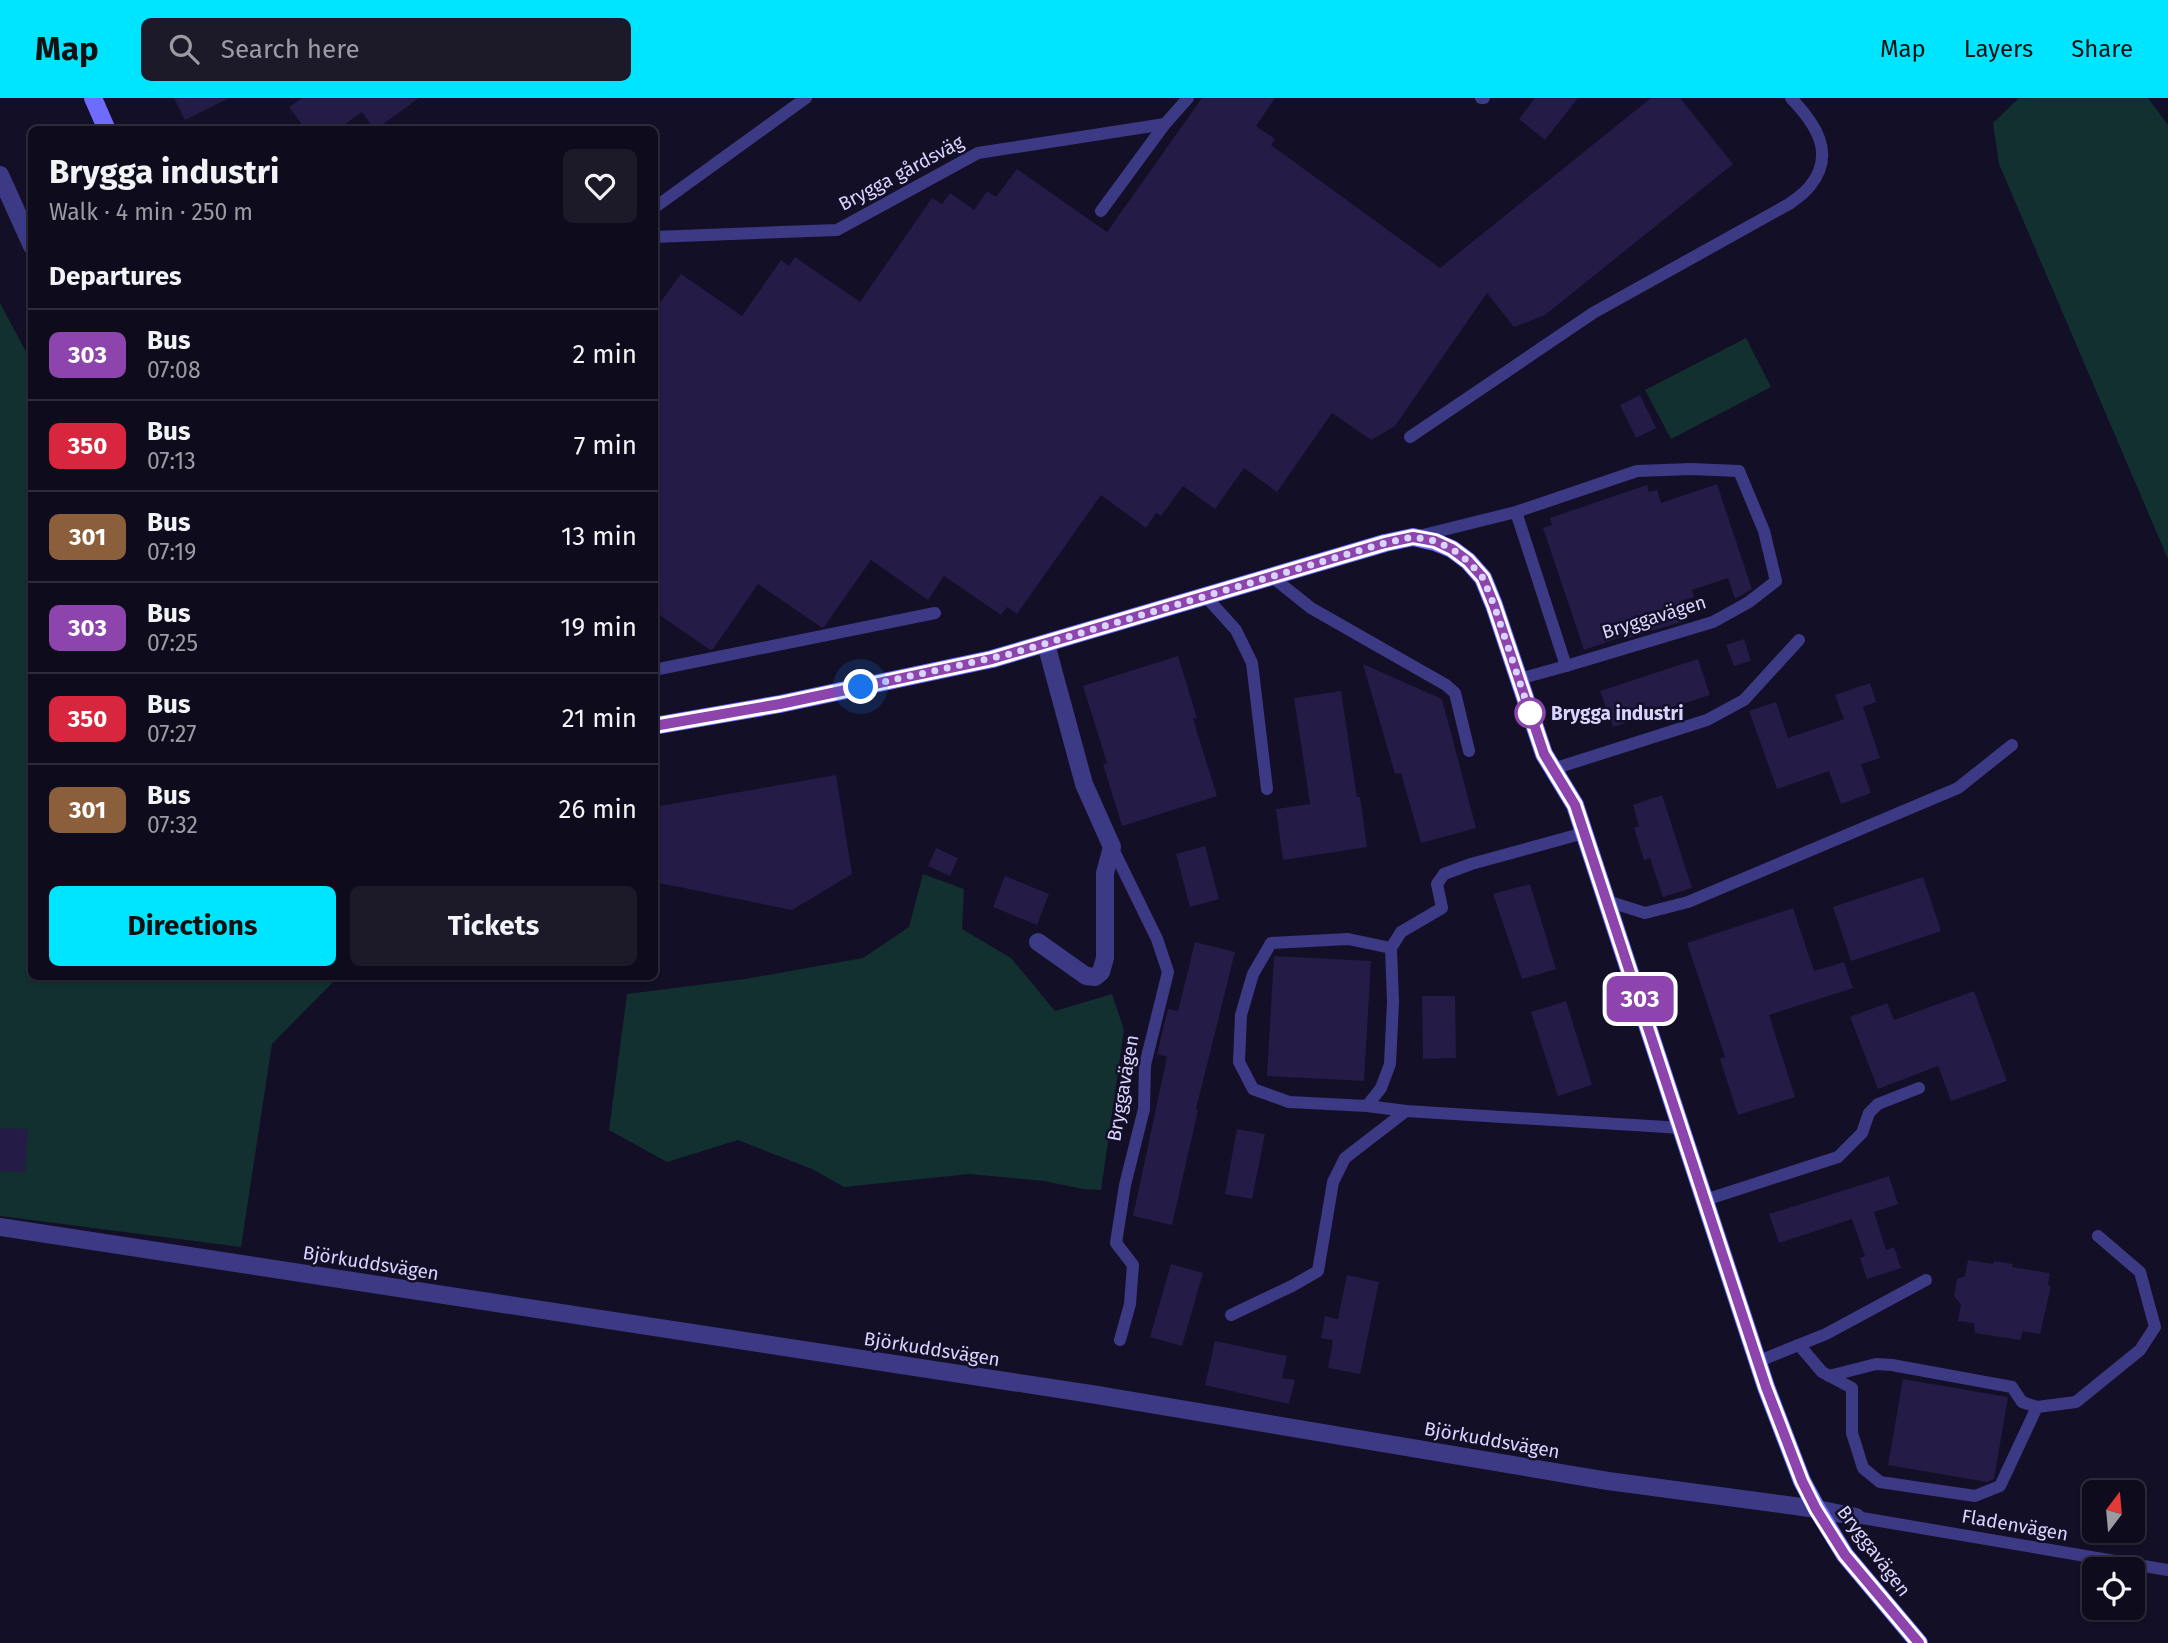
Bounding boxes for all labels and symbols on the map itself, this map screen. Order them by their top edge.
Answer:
street label: Brygga gårdsväg [834,130,968,216]
street label: Bryggavägen [1599,590,1709,644]
your location [843,669,878,704]
marker: Brygga industri [1515,698,1545,728]
place label: Brygga industri [1551,702,1684,725]
line badge: 303 [1600,976,1680,1022]
street label: Bryggavägen [1102,1033,1144,1143]
street label: Björkuddsvägen [301,1241,441,1285]
street label: Björkuddsvägen [862,1327,1002,1371]
street label: Björkuddsvägen [1422,1417,1562,1463]
north arrow [2082,1480,2146,1544]
street label: Bryggavägen [1832,1501,1916,1601]
street label: Fladenvägen [1960,1504,2070,1546]

